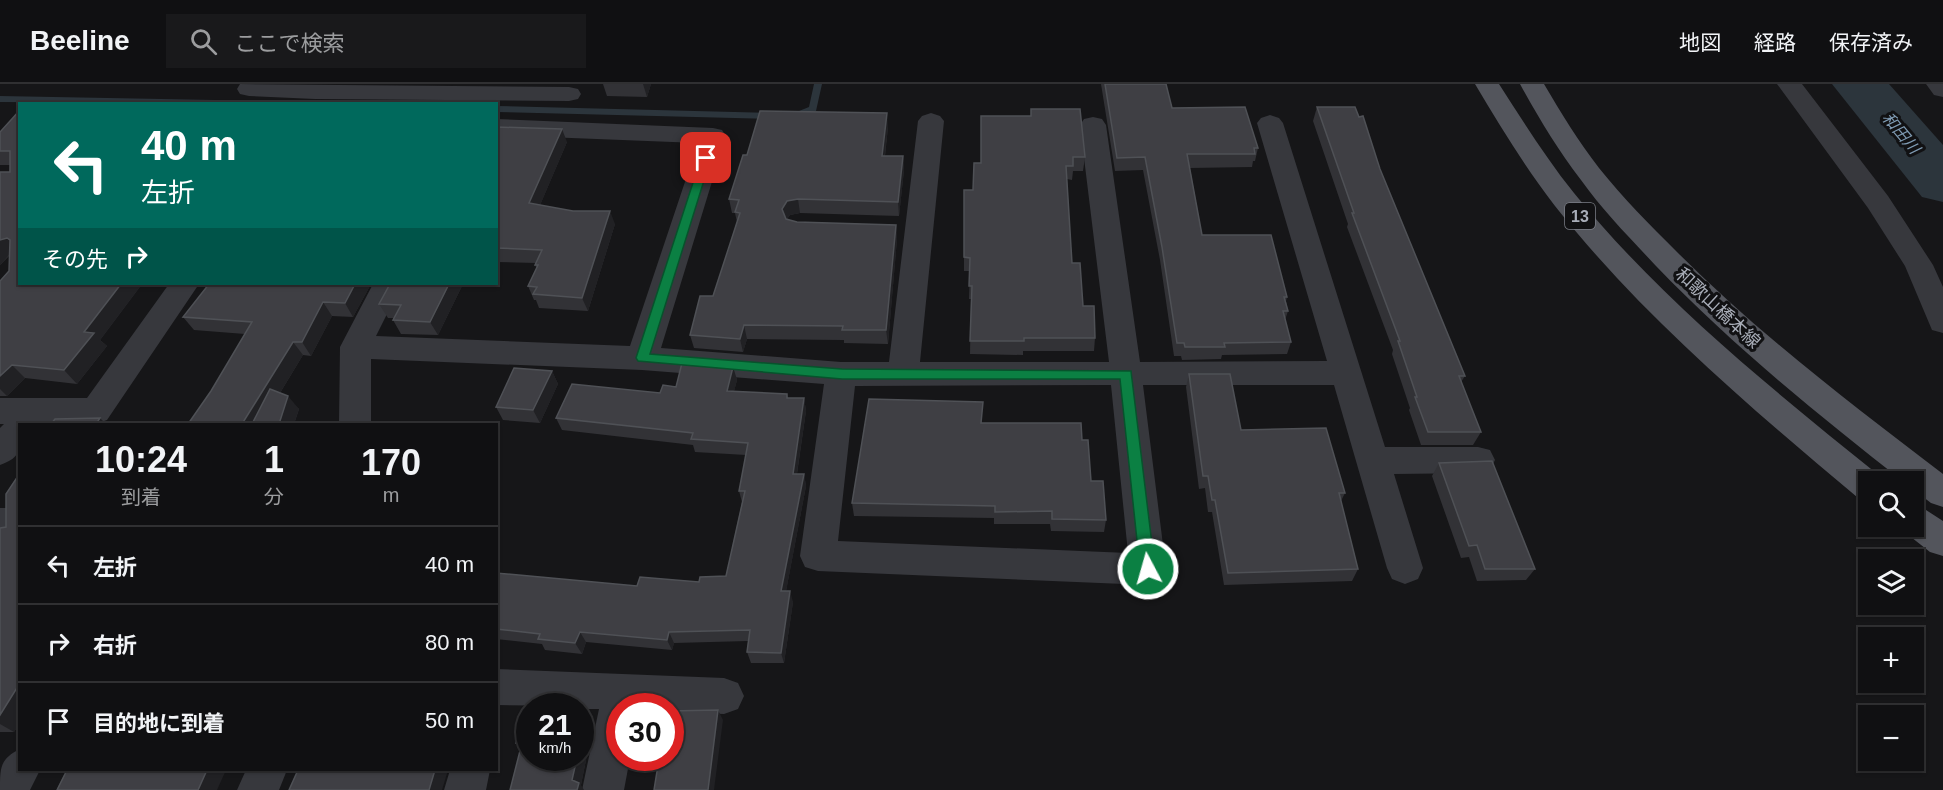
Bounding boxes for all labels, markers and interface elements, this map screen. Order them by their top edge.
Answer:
search box [166,14,586,68]
text: Beeline [30,25,130,56]
icon: search [187,25,220,58]
text: ここで検索 [235,31,345,56]
text: 地図 [1679,31,1721,54]
text: 経路 [1754,31,1796,54]
text: 保存済み [1829,31,1913,54]
water label: 和田川 [1879,109,1924,158]
text: 40 m [141,122,237,169]
icon: left [42,126,120,204]
pin [680,132,731,183]
icon: arrive [689,141,722,174]
text: 左折 [141,178,195,208]
road number: 13 [1565,203,1595,229]
icon: right [120,240,153,273]
text: その先 [42,247,108,272]
street label: 和歌山橋本線 [1672,264,1764,352]
text: 10:24 [95,439,187,480]
text: 1 [264,439,284,480]
text: 170 [361,442,421,483]
map controls [1858,471,1924,771]
button: search [1858,471,1924,537]
text: m [383,484,399,506]
text: 到着 [121,486,161,508]
text: 分 [264,486,284,508]
position arrow [1116,537,1180,601]
icon: left [42,549,75,582]
button: layers [1858,549,1924,615]
text: 40 m [425,552,474,577]
text: 左折 [93,555,137,580]
icon: right [42,627,75,660]
button: + [1858,627,1924,693]
text: 80 m [425,630,474,655]
text: 右折 [93,633,137,658]
speed limit sign: 30 [606,693,684,771]
icon: arrive [42,705,75,738]
button: − [1858,705,1924,771]
text: 50 m [425,708,474,733]
text: 21 [538,708,572,741]
text: 目的地に到着 [93,711,225,736]
text: km/h [539,739,571,756]

